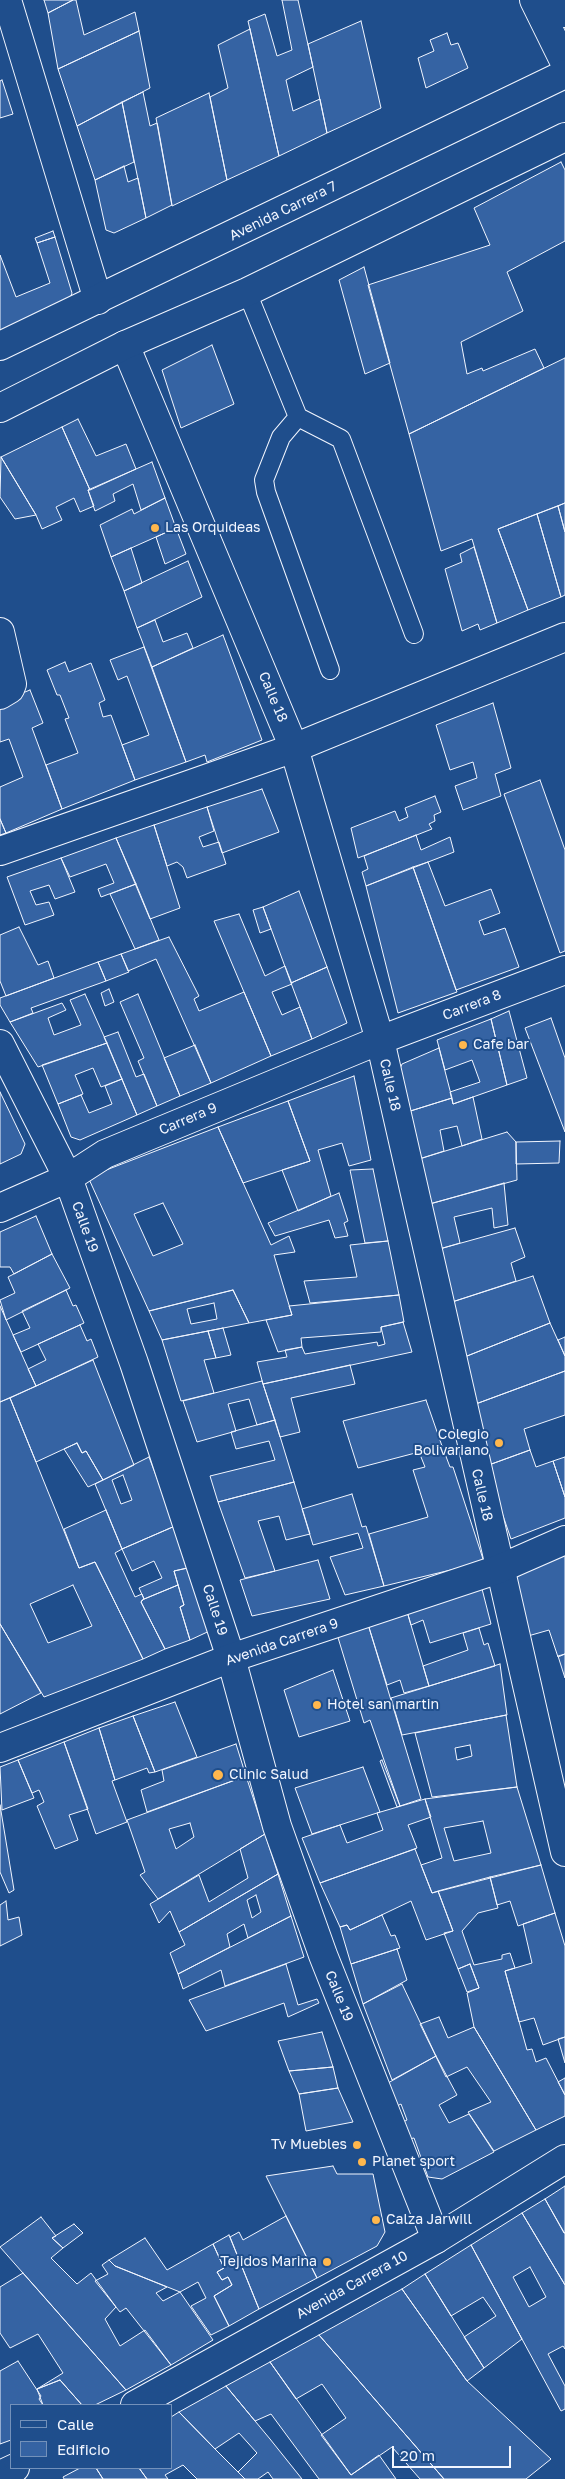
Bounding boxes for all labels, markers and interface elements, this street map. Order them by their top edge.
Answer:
street label: Avenida Carrera 7 [227,178,339,244]
place label: Las Orquideas [165,520,261,536]
marker: Las Orquideas [149,522,161,534]
street label: Calle 18 [255,669,291,725]
street label: Carrera 8 [440,986,504,1024]
place label: Cafe bar [473,1037,529,1053]
marker: Cafe bar [457,1039,469,1051]
street label: Calle 18 [376,1057,404,1113]
street label: Carrera 9 [156,1099,220,1139]
street label: Calle 19 [68,1199,102,1255]
place label: Colegio Bolivariano [414,1427,489,1460]
marker: Colegio Bolivariano [493,1437,505,1449]
street label: Calle 18 [468,1467,496,1523]
street label: Calle 19 [199,1582,231,1638]
street label: Avenida Carrera 9 [223,1615,341,1669]
place label: Hotel san martin [327,1697,439,1713]
marker: Hotel san martin [311,1699,323,1711]
place label: Clinic Salud [229,1767,309,1783]
marker: Clinic Salud [211,1768,225,1782]
street label: Calle 19 [321,1968,357,2024]
place label: Tv Muebles [271,2137,347,2153]
marker: Tv Muebles [351,2139,363,2151]
place label: Planet sport [372,2154,455,2170]
marker: Planet sport [356,2156,368,2168]
place label: Calza Jarwill [386,2212,472,2228]
marker: Calza Jarwill [370,2214,382,2226]
street label: Avenida Carrera 10 [293,2247,411,2323]
place label: Tejidos Marina [220,2254,317,2270]
marker: Tejidos Marina [321,2256,333,2268]
legend [10,2404,172,2469]
text: Calle [57,2415,94,2433]
scale bar [395,2436,514,2468]
text: Edificio [57,2440,110,2458]
text: 20 m [400,2446,435,2464]

